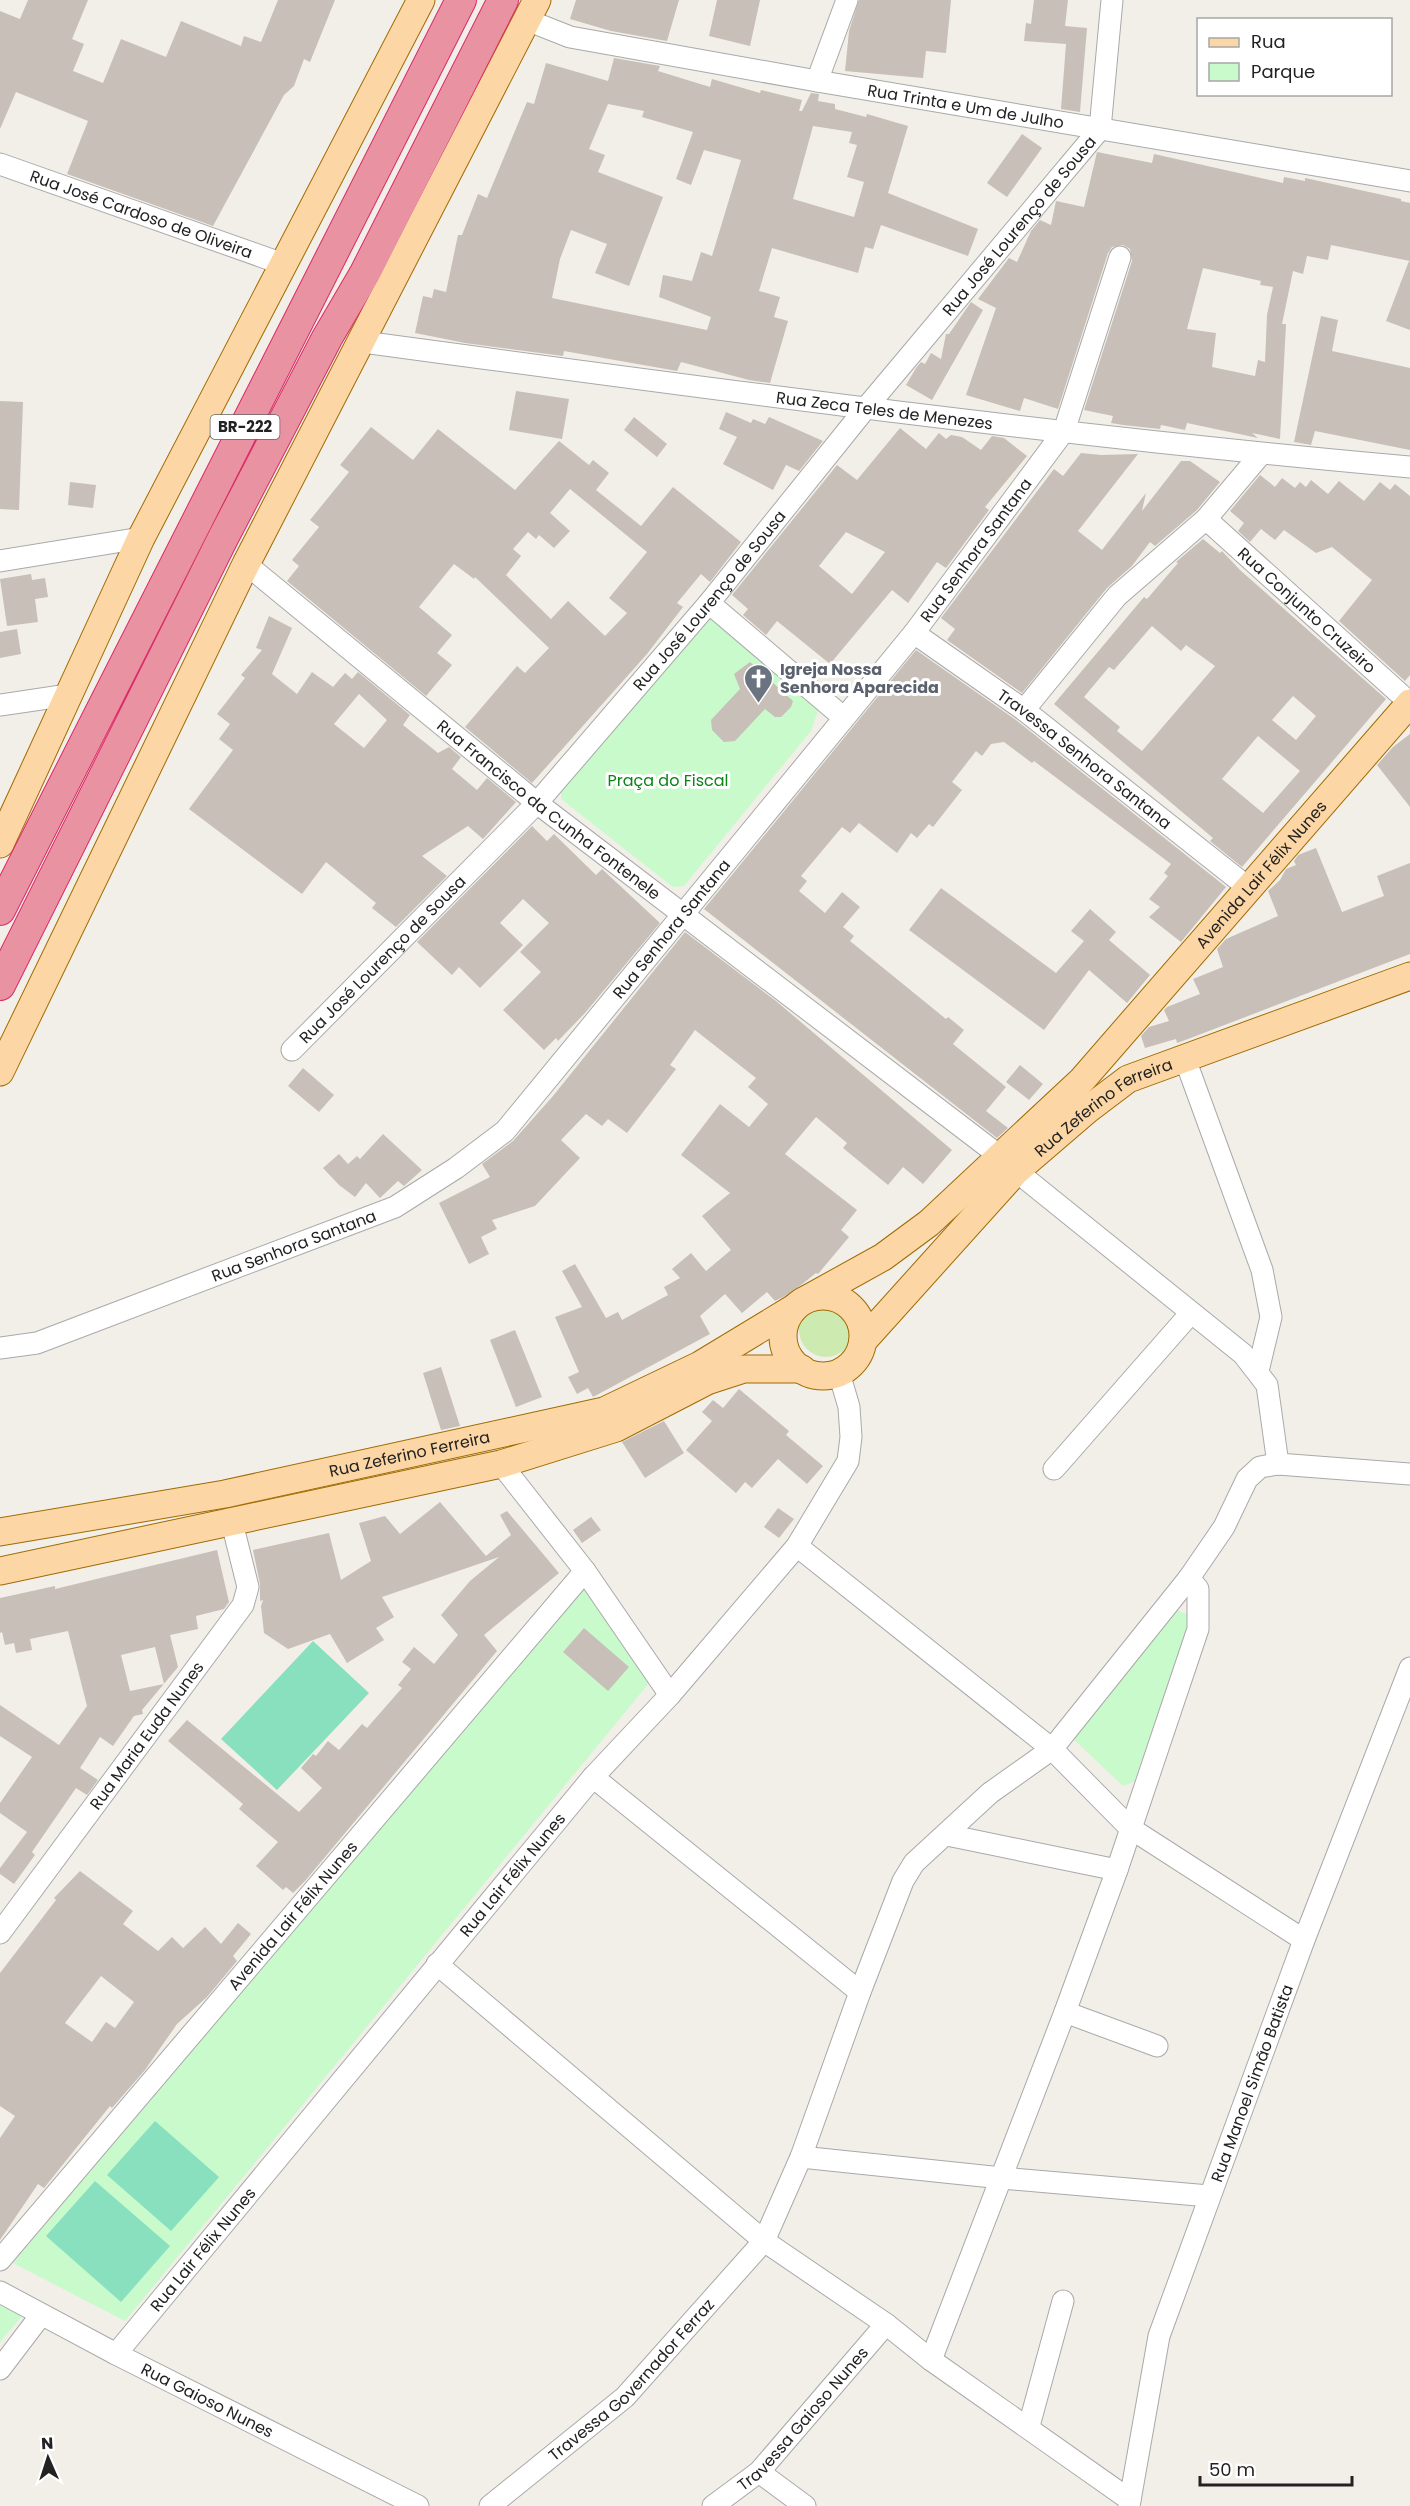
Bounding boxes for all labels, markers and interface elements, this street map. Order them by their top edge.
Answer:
legend [1197,18,1392,96]
text: Rua [1251,29,1286,54]
text: Parque [1251,59,1315,84]
street label: Rua Trinta e Um de Julho [866,79,1066,134]
street label: Rua José Lourenço de Sousa [937,131,1101,321]
street label: Rua José Cardoso de Oliveira [27,165,256,264]
street label: Rua Zeca Teles de Menezes [775,386,994,435]
road number: BR-222 [210,415,280,439]
street label: Rua Senhora Santana [915,473,1037,627]
street label: Rua José Lourenço de Sousa [628,505,791,696]
street label: Rua Conjunto Cruzeiro [1233,542,1381,679]
place label: Igreja Nossa Senhora Aparecida [780,658,939,699]
church icon: Igreja Nossa Senhora Aparecida [743,662,775,704]
street label: Travessa Senhora Santana [992,684,1176,835]
street label: Rua Francisco da Cunha Fontenele [432,714,665,905]
park label: Praça do Fiscal [608,769,729,792]
street label: Avenida Lair Félix Nunes [1191,795,1332,954]
street label: Rua Senhora Santana [607,854,736,1004]
street label: Rua José Lourenço de Sousa [294,870,471,1049]
street label: Rua Zeferino Ferreira [1029,1053,1176,1162]
street label: Rua Senhora Santana [208,1204,380,1288]
street label: Rua Zeferino Ferreira [327,1425,492,1483]
street label: Rua Maria Euda Nunes [84,1657,209,1814]
street label: Rua Lair Félix Nunes [454,1808,571,1942]
street label: Avenida Lair Félix Nunes [223,1836,363,1995]
street label: Rua Manoel Simão Batista [1205,1981,1299,2185]
street label: Rua Lair Félix Nunes [145,2182,261,2317]
street label: Travessa Governador Ferraz [544,2294,720,2466]
street label: Travessa Gaioso Nunes [733,2342,874,2496]
street label: Rua Gaioso Nunes [137,2358,277,2443]
north arrow [18,2428,78,2488]
text: N [41,2432,54,2455]
scale bar [1200,2449,1352,2487]
text: 50 m [1209,2457,1255,2482]

